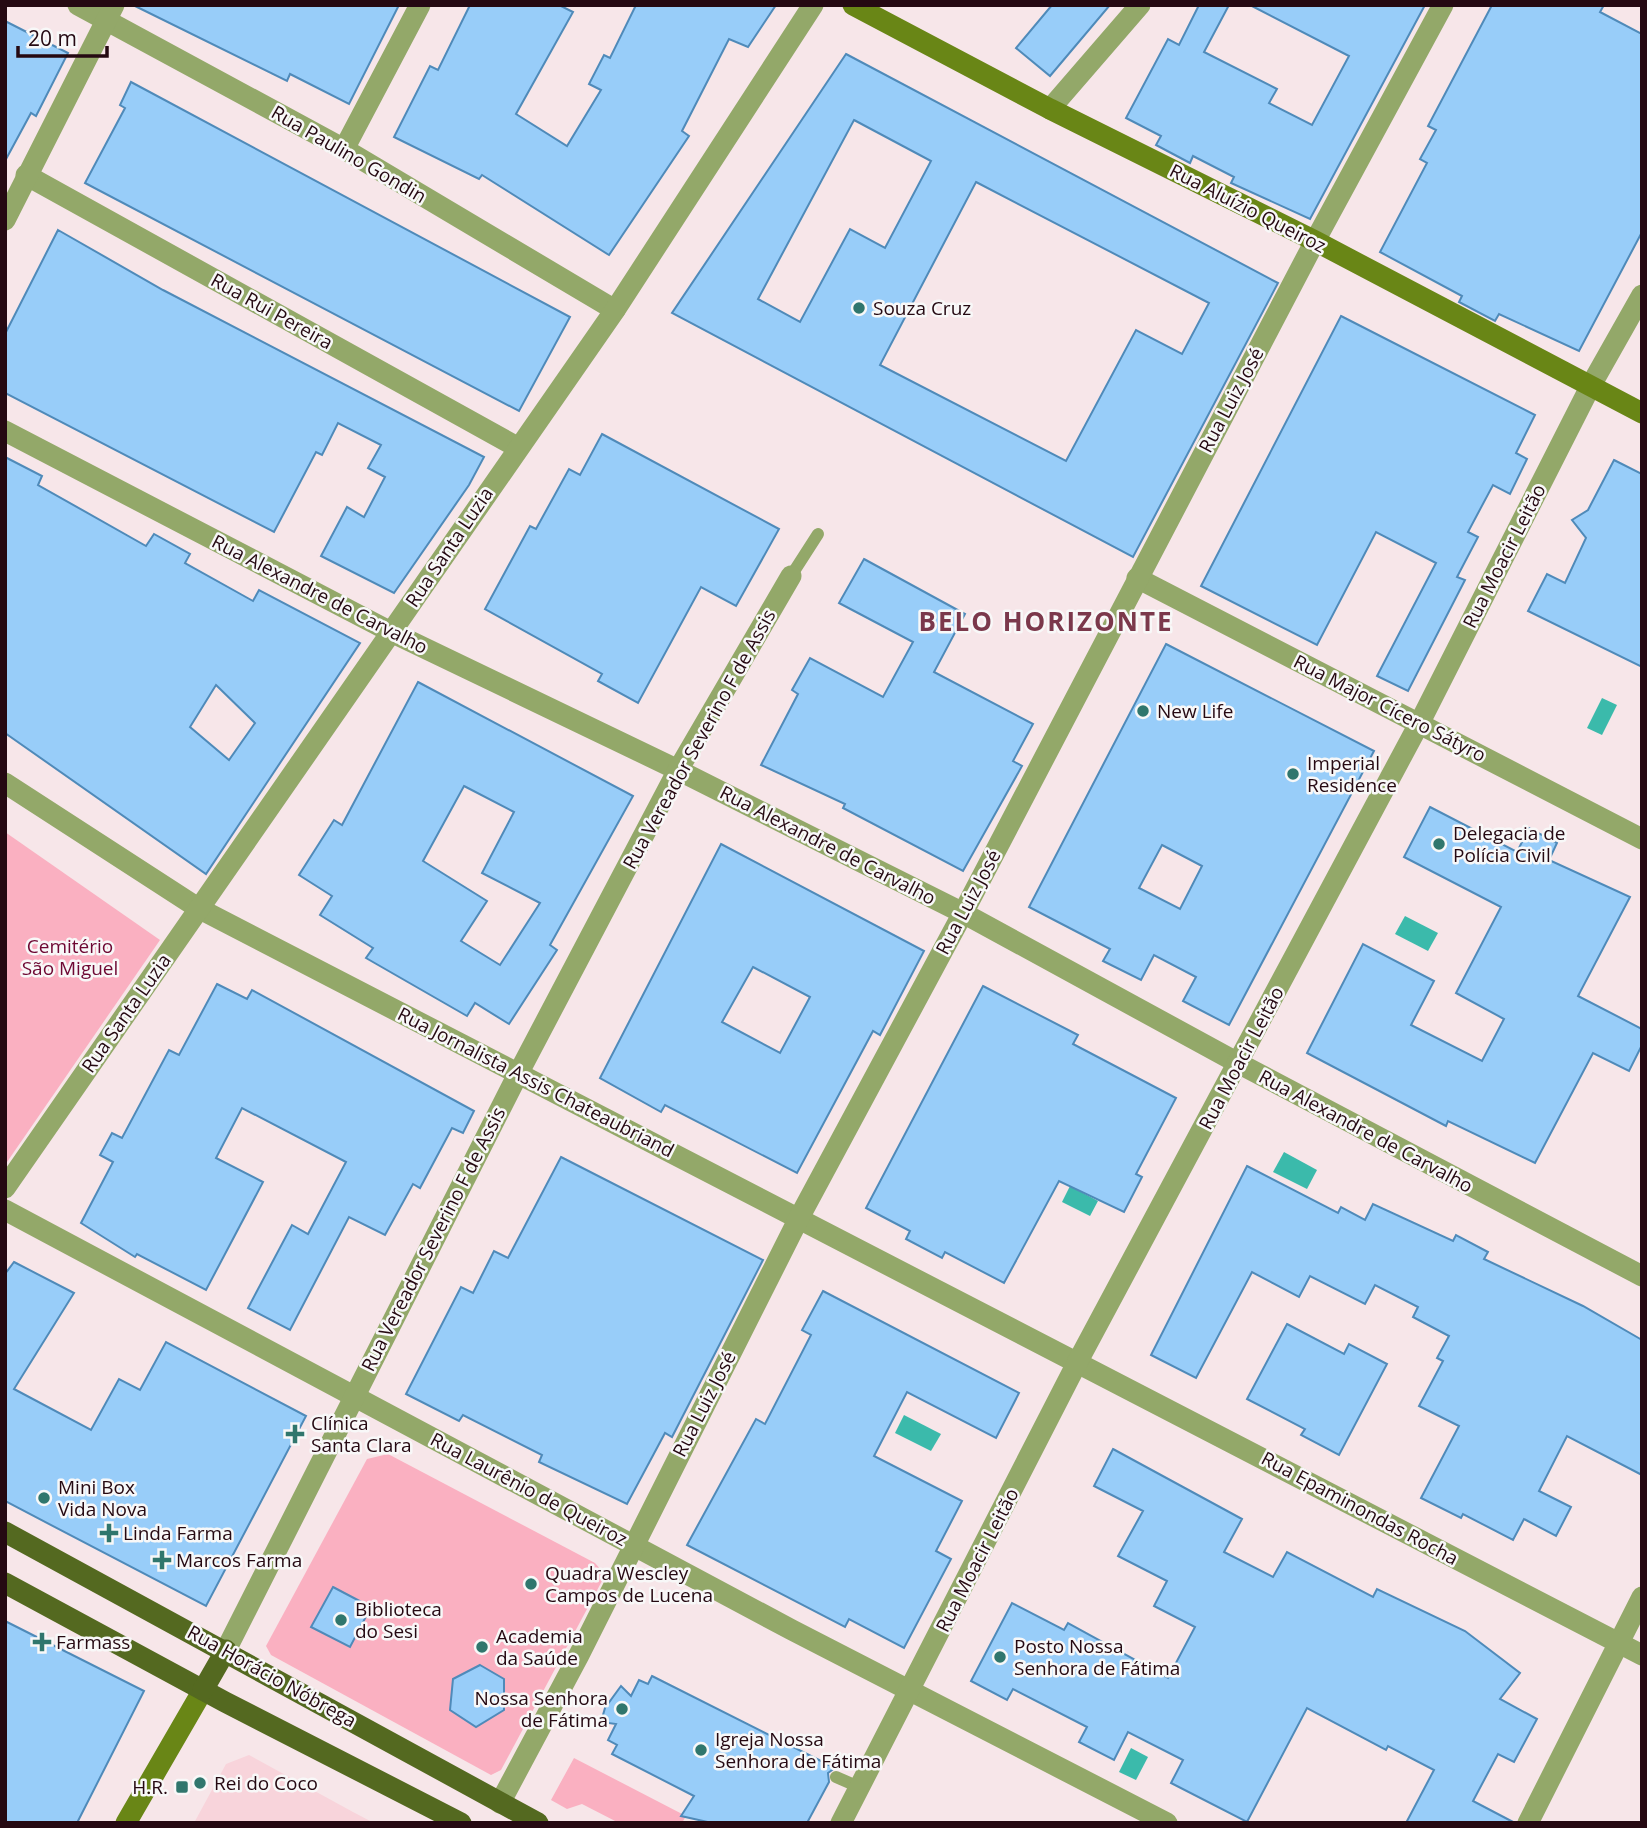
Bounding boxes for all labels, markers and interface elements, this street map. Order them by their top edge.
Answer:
scale bar [18,14,107,58]
text: 20 m [28,24,77,52]
street label: Rua Paulino Gondin [267,99,431,209]
street label: Rua Aluízio Queiroz [1165,157,1331,259]
street label: Rua Rui Pereira [206,267,338,355]
place label: Souza Cruz [873,295,971,321]
marker: Souza Cruz [851,300,867,316]
street label: Rua Luiz José [1192,343,1270,457]
street label: Rua Moacir Leitão [1456,479,1552,633]
street label: Rua Santa Luzia [399,482,499,612]
street label: Rua Alexandre de Carvalho [208,528,432,660]
district label: BELO HORIZONTE [918,603,1174,639]
street label: Rua Vereador Severino F de Assis [617,604,781,874]
street label: Rua Major Cícero Sátyro [1289,648,1491,768]
place label: New Life [1157,698,1233,724]
marker: New Life [1135,703,1151,719]
place label: Imperial Residence [1307,750,1397,798]
marker: Imperial Residence [1285,766,1301,782]
street label: Rua Alexandre de Carvalho [716,779,940,911]
place label: Delegacia de Polícia Civil [1453,820,1565,868]
marker: Delegacia de Polícia Civil [1431,836,1447,852]
street label: Rua Luiz José [929,845,1007,959]
park label: Cemitério São Miguel [22,933,118,981]
street label: Rua Santa Luzia [75,948,177,1078]
street label: Rua Moacir Leitão [1192,982,1290,1134]
street label: Rua Jornalista Assis Chateaubriand [393,1001,679,1163]
street label: Rua Alexandre de Carvalho [1254,1063,1478,1199]
street label: Rua Vereador Severino F de Assis [355,1102,511,1376]
street label: Rua Luiz José [666,1347,742,1461]
place label: Clínica Santa Clara [311,1410,412,1458]
marker: Clínica Santa Clara [285,1424,305,1444]
street label: Rua Laurênio de Queiroz [426,1426,632,1552]
street label: Rua Epaminondas Rocha [1257,1445,1463,1571]
place label: Mini Box Vida Nova [58,1474,147,1522]
street label: Rua Moacir Leitão [929,1483,1025,1637]
marker: Mini Box Vida Nova [36,1490,52,1506]
place label: Linda Farma [123,1520,233,1546]
marker: Linda Farma [101,1525,117,1541]
place label: Marcos Farma [176,1547,302,1573]
marker: Marcos Farma [154,1552,170,1568]
place label: Quadra Wescley Campos de Lucena [545,1560,713,1608]
marker: Quadra Wescley Campos de Lucena [523,1576,539,1592]
place label: Biblioteca do Sesi [355,1596,442,1644]
marker: Biblioteca do Sesi [333,1612,349,1628]
street label: Rua Horácio Nóbrega [183,1619,361,1733]
place label: Academia da Saúde [496,1623,583,1671]
place label: Farmass [56,1629,130,1655]
place label: Posto Nossa Senhora de Fátima [1014,1633,1180,1681]
marker: Farmass [34,1634,50,1650]
marker: Academia da Saúde [474,1639,490,1655]
marker: Posto Nossa Senhora de Fátima [992,1649,1008,1665]
place label: Nossa Senhora de Fátima [475,1685,608,1733]
marker: Nossa Senhora de Fátima [614,1701,630,1717]
place label: Igreja Nossa Senhora de Fátima [715,1726,881,1774]
marker: Igreja Nossa Senhora de Fátima [693,1742,709,1758]
place label: Rei do Coco [214,1770,318,1796]
place label: H.R. [132,1774,168,1800]
marker: Rei do Coco [192,1775,208,1791]
marker: H.R. [174,1779,190,1795]

